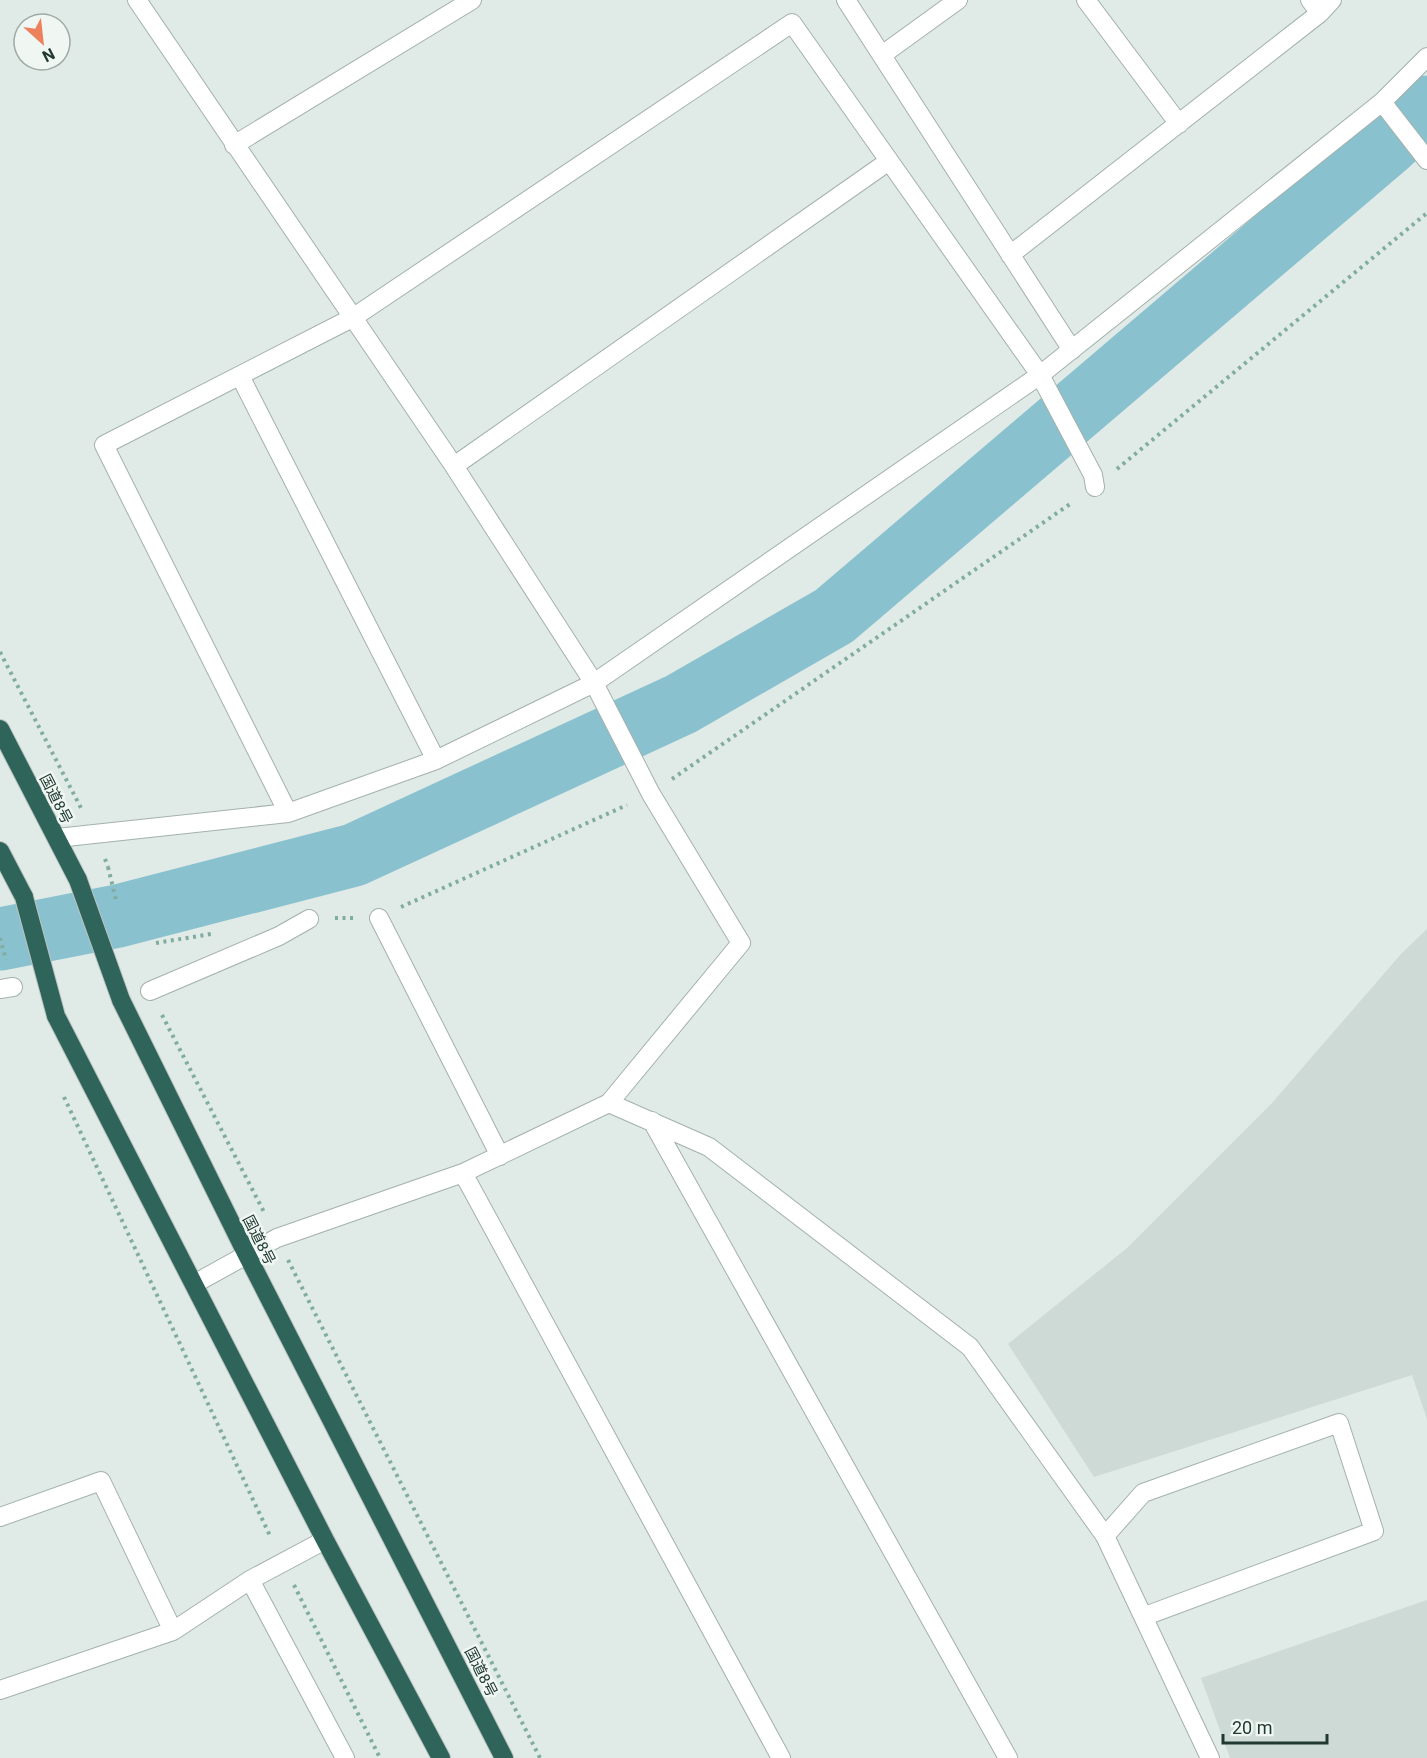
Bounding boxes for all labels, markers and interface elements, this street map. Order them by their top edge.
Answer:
north arrow [12,12,72,72]
text: N [39,44,58,66]
street label: 国道8号 [36,771,76,827]
street label: 国道8号 [239,1212,279,1268]
street label: 国道8号 [461,1644,501,1700]
scale bar [1223,1707,1326,1745]
text: 20 m [1232,1717,1272,1738]

